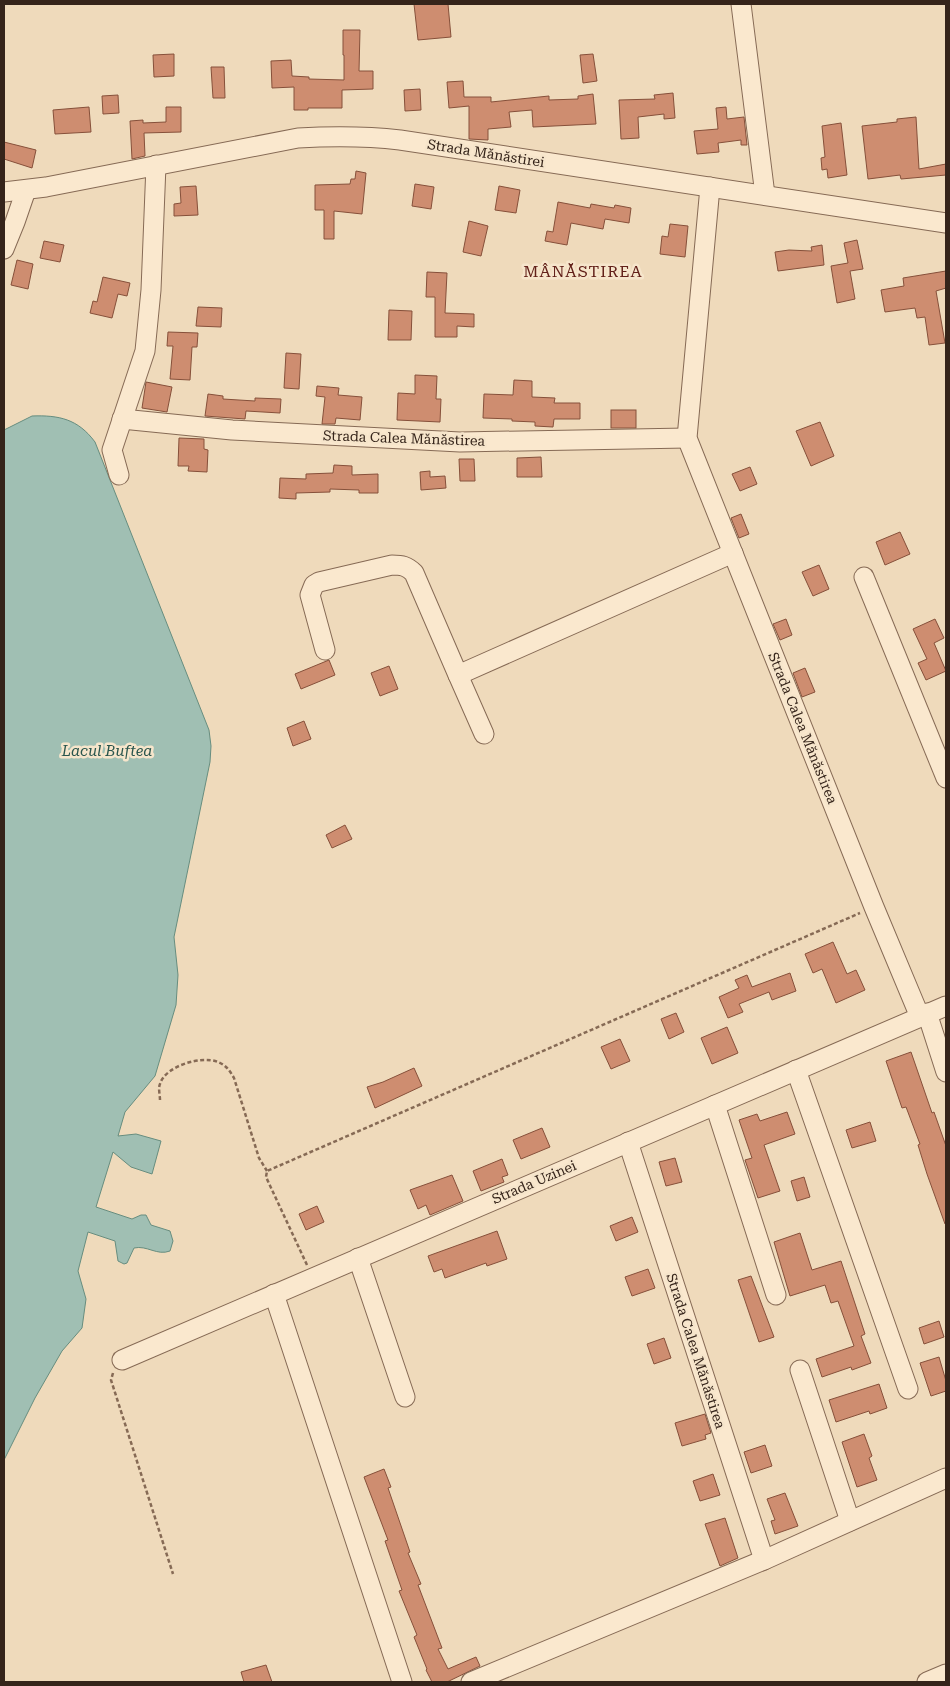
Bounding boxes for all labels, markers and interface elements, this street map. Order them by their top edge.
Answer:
street label: Strada Mănăstirei [426,136,546,170]
district label: MÂNĂSTIREA [523,262,643,281]
street label: Strada Calea Mănăstirea [323,427,486,449]
street label: Strada Calea Mănăstirea [765,650,841,807]
water label: Lacul Buftea [61,742,152,760]
street label: Strada Uzinei [489,1157,579,1207]
street label: Strada Calea Mănăstirea [663,1271,729,1431]

